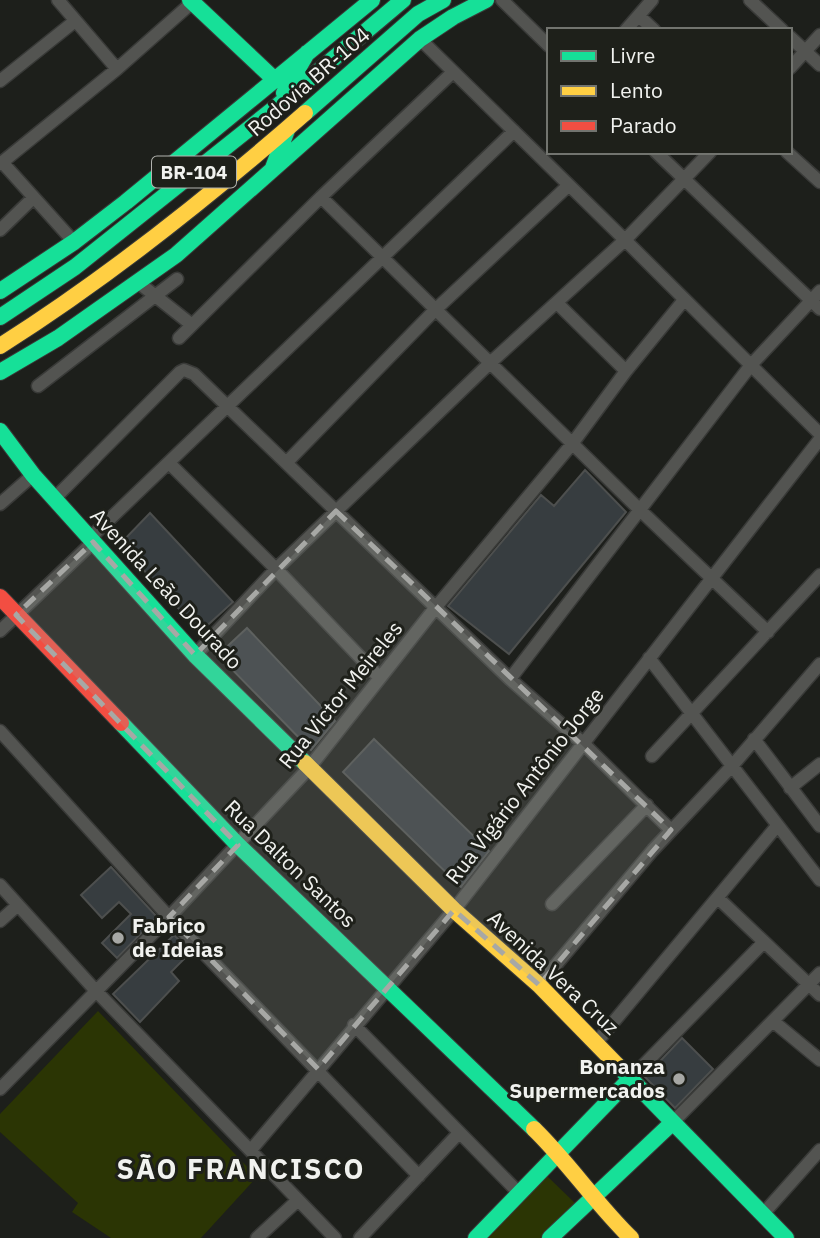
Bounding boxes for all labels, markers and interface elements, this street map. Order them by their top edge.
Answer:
street label: Rodovia BR-104 [241,20,375,142]
legend [547,28,792,154]
text: Livre [610,41,655,69]
text: Lento [610,76,663,104]
text: Parado [610,111,677,139]
road number: BR-104 [152,156,236,188]
street label: Avenida Leão Dourado [85,502,249,675]
street label: Rua Victor Meireles [272,615,408,774]
street label: Rua Vigário Antônio Jorge [439,681,610,889]
street label: Rua Dalton Santos [219,793,363,933]
street label: Avenida Vera Cruz [482,904,626,1041]
place label: Fabrico de Ideias [132,911,224,963]
marker: Fabrico de Ideias [110,930,126,946]
place label: Bonanza Supermercados [509,1052,665,1104]
marker: Bonanza Supermercados [671,1071,687,1087]
district label: SÃO FRANCISCO [117,1150,365,1187]

